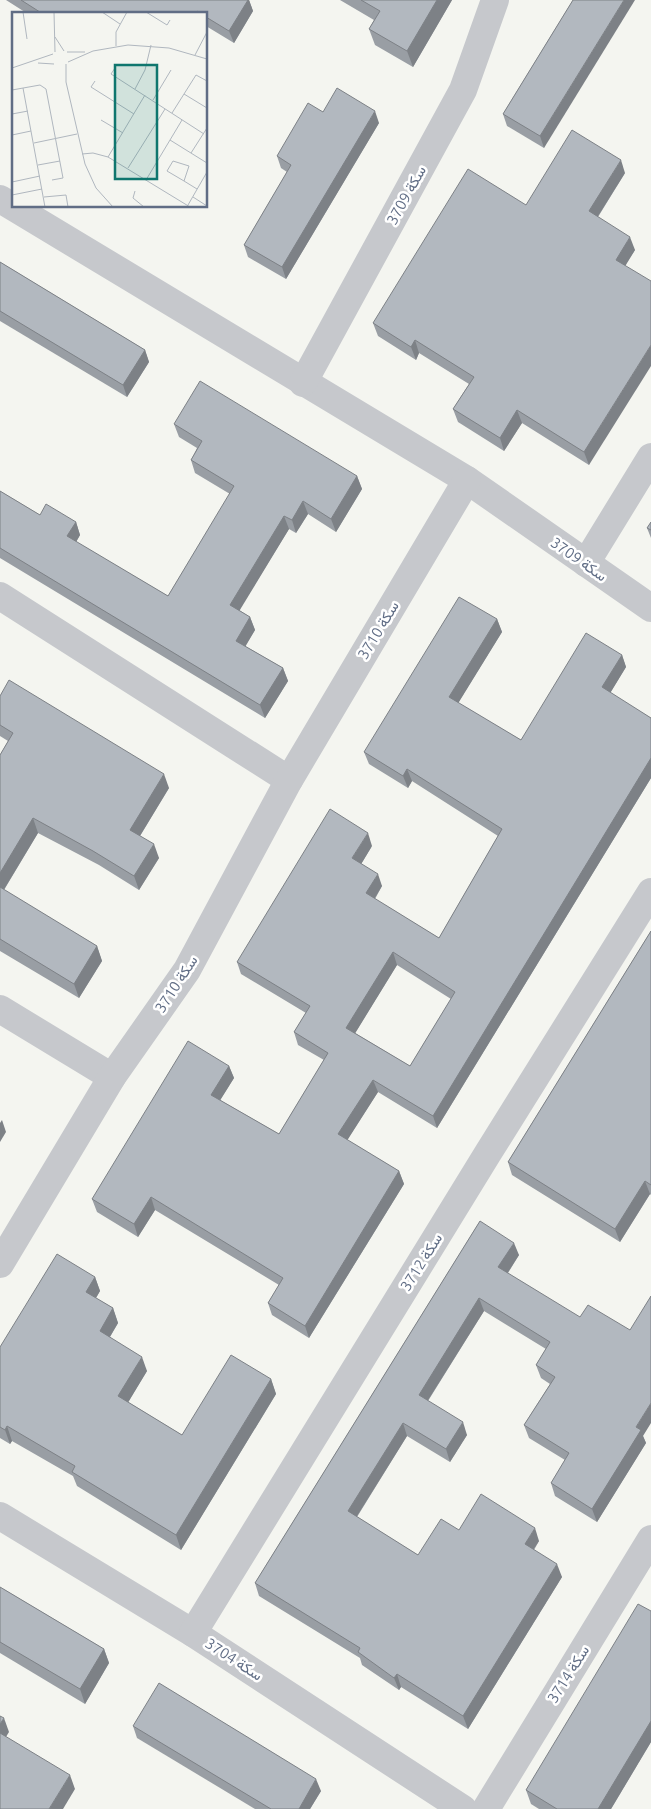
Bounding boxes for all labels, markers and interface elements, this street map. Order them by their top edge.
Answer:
inset map [12,12,208,208]
street label: سكة 3709 [383,163,429,227]
street label: سكة 3709 [548,534,610,585]
street label: سكة 3710 [354,598,402,662]
street label: سكة 3710 [151,952,201,1016]
street label: سكة 3712 [397,1230,445,1294]
street label: سكة 3704 [202,1634,266,1684]
street label: سكة 3714 [544,1642,592,1706]

